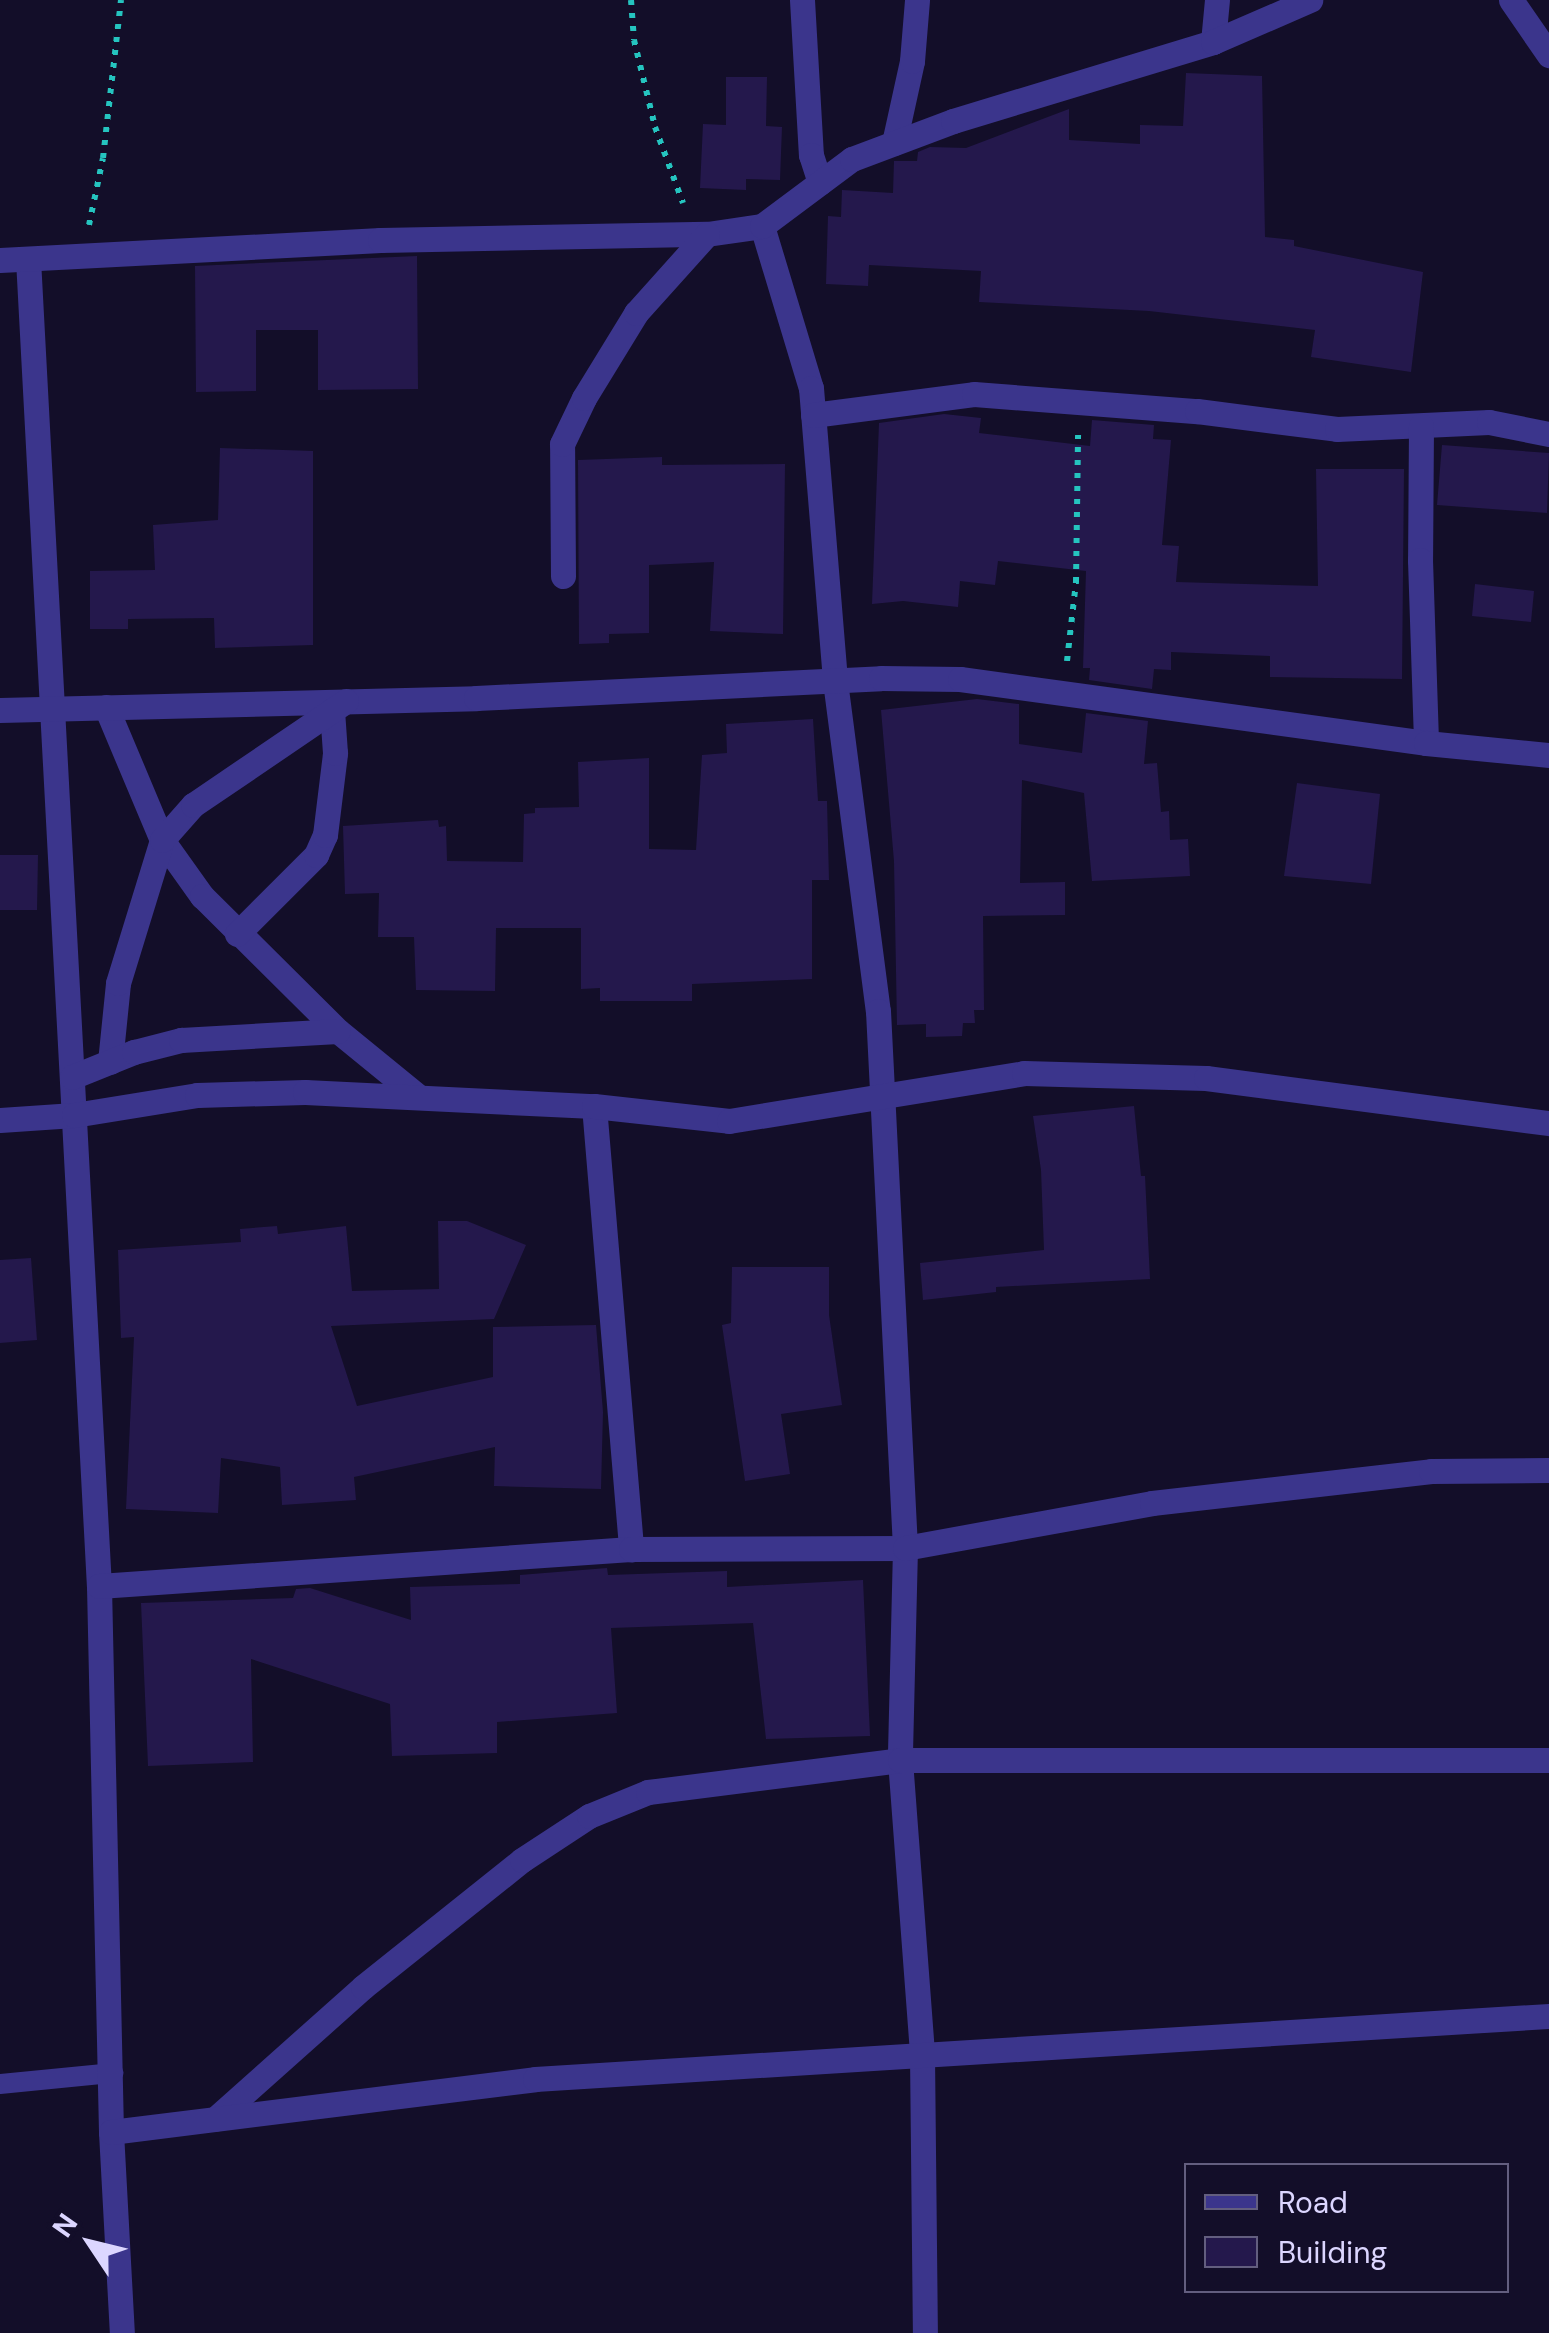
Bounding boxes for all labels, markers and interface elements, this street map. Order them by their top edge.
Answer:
legend [1184,2163,1509,2293]
text: Road [1278,2183,1348,2222]
north arrow [40,2193,140,2293]
text: N [44,2207,86,2244]
text: Building [1278,2233,1387,2272]

